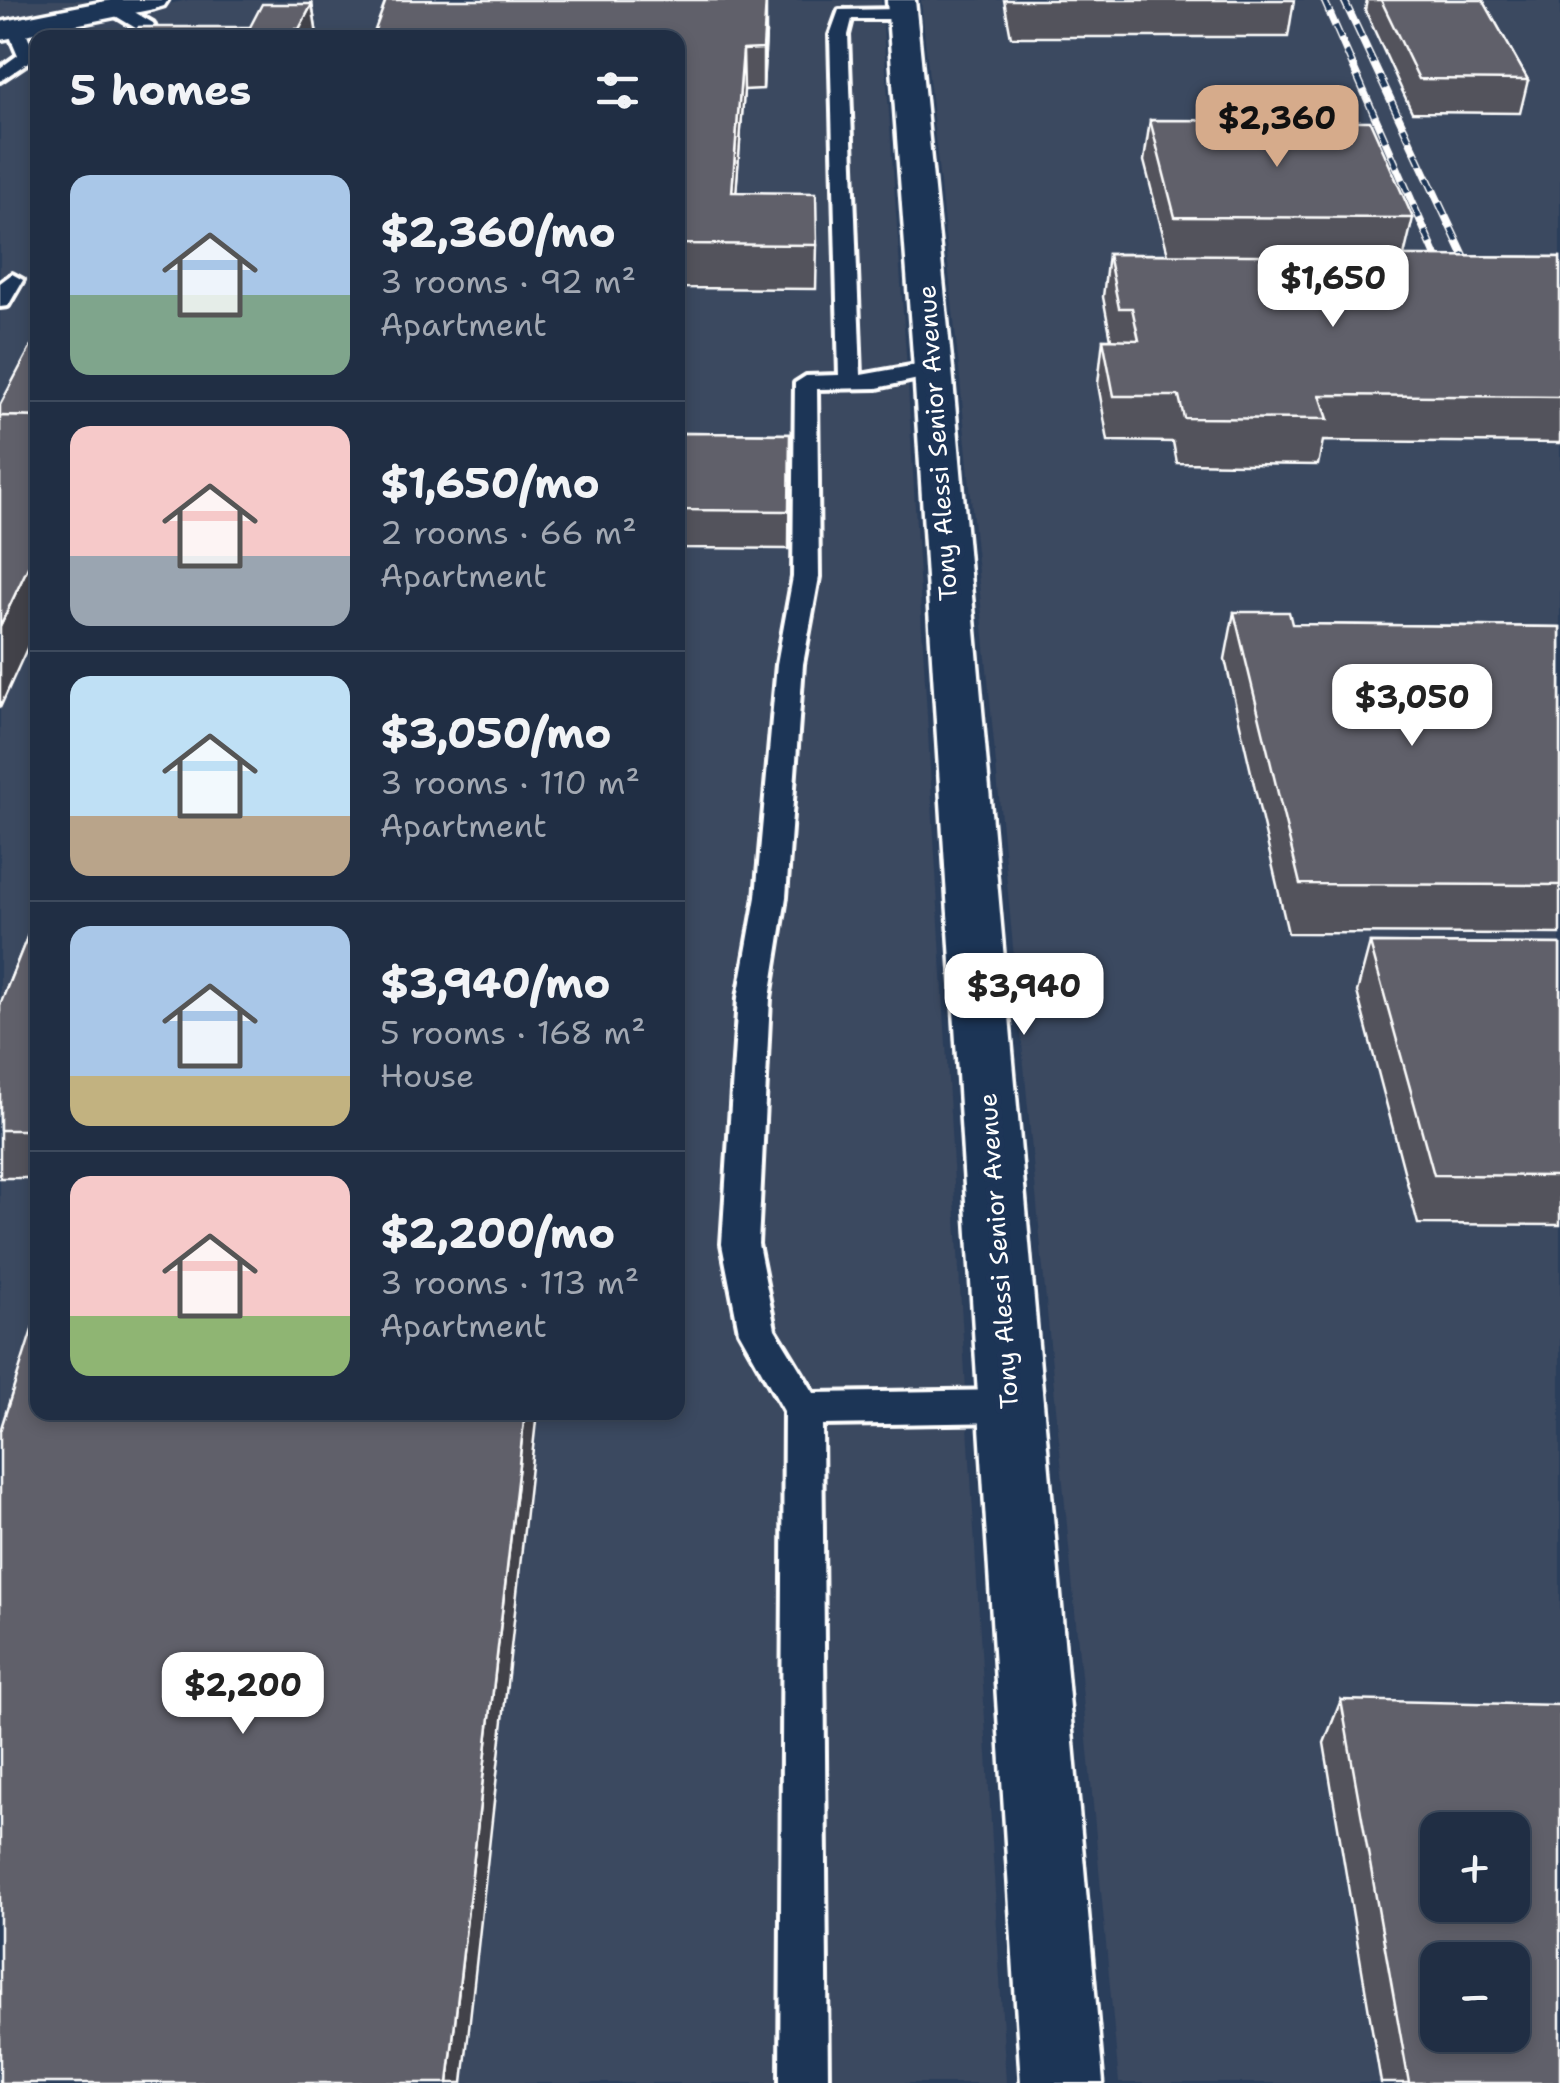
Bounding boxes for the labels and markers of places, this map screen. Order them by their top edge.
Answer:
pin: $2,360 [1196,85,1358,170]
pin: $1,650 [1252,245,1414,330]
pin: $3,050 [1331,664,1493,749]
pin: $3,940 [943,953,1105,1038]
pin: $2,200 [162,1652,324,1737]

